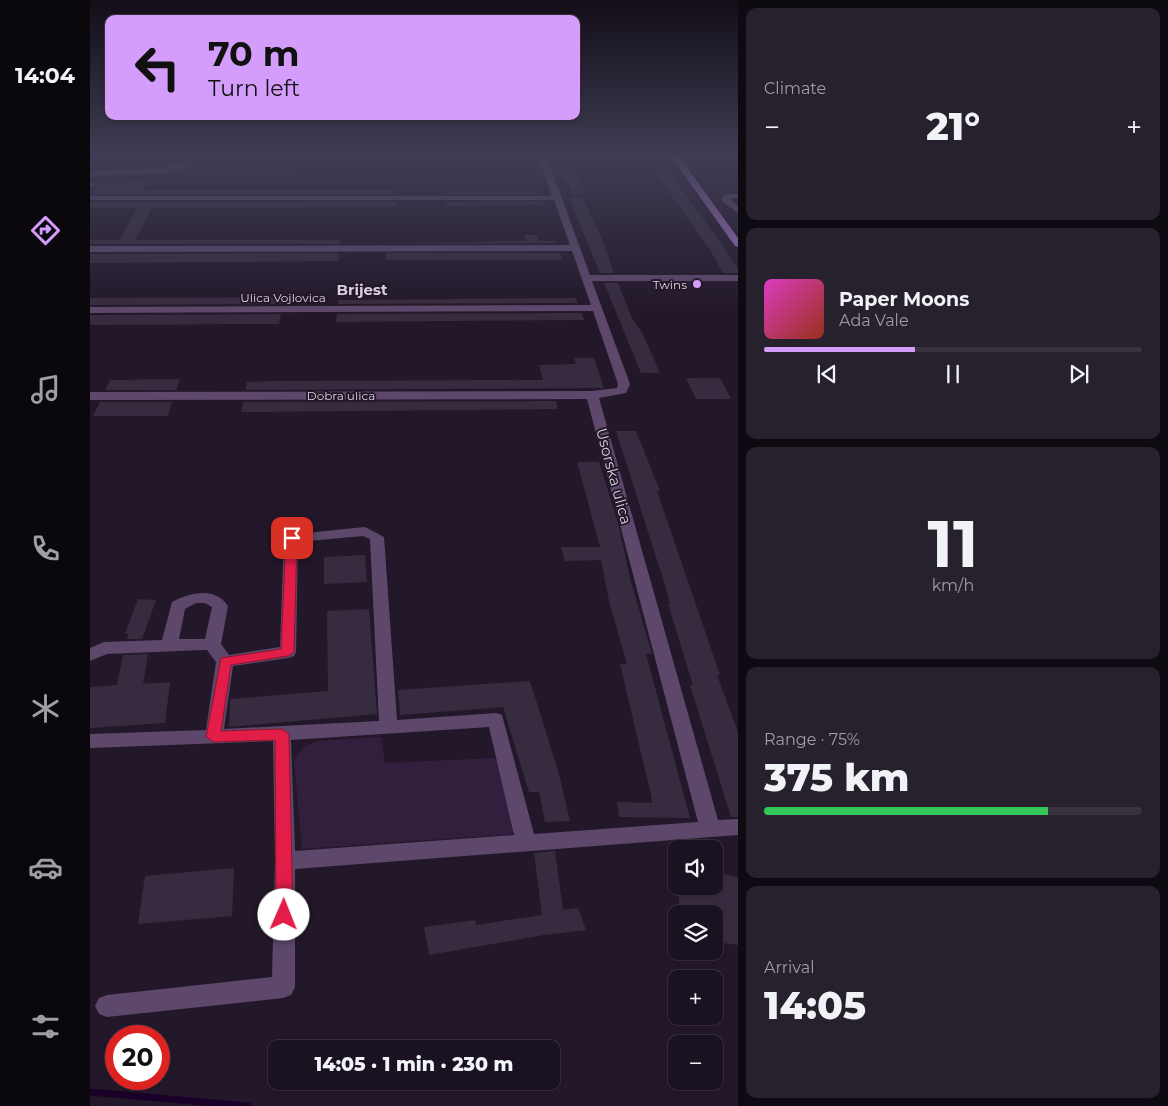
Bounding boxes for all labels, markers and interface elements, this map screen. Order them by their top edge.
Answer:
text: 70 m [208,32,299,75]
icon: left [125,35,190,100]
text: 14:04 [15,62,75,89]
text: Turn left [208,75,300,102]
text: Climate [764,79,826,98]
text: 21° [926,103,980,150]
text: − [764,110,780,144]
text: + [1126,110,1142,144]
icon: directions [28,213,63,248]
place label: Twins [653,277,687,292]
marker: Twins [691,278,703,290]
district label: Brijest [337,280,388,299]
text: Paper Moons [839,288,969,311]
street label: Ulica Vojlovica [240,290,326,305]
text: Ada Vale [839,311,909,330]
icon: previous [813,360,841,388]
icon: pause [939,360,967,388]
icon: next [1065,360,1093,388]
icon: music [28,372,63,407]
street label: Dobra ulica [307,388,375,403]
street label: Usorska ulica [592,426,636,526]
text: 11 [928,504,978,583]
pin [271,517,313,559]
icon: arrive [278,524,306,552]
icon: phone [28,531,63,566]
text: km/h [932,576,974,595]
icon: climate [28,691,63,726]
text: Range · 75% [764,730,860,749]
text: 375 km [764,754,910,801]
map controls [668,840,723,1090]
button: sound [668,840,723,895]
icon: car [28,850,63,885]
position arrow [257,888,309,940]
button: layers [668,905,723,960]
text: Arrival [764,958,814,977]
button: + [668,970,723,1025]
text: 14:05 [764,982,866,1029]
icon: filters [28,1009,63,1044]
speed limit sign: 20 [105,1025,170,1090]
button: − [668,1035,723,1090]
text: 14:05 · 1 min · 230 m [315,1053,513,1076]

